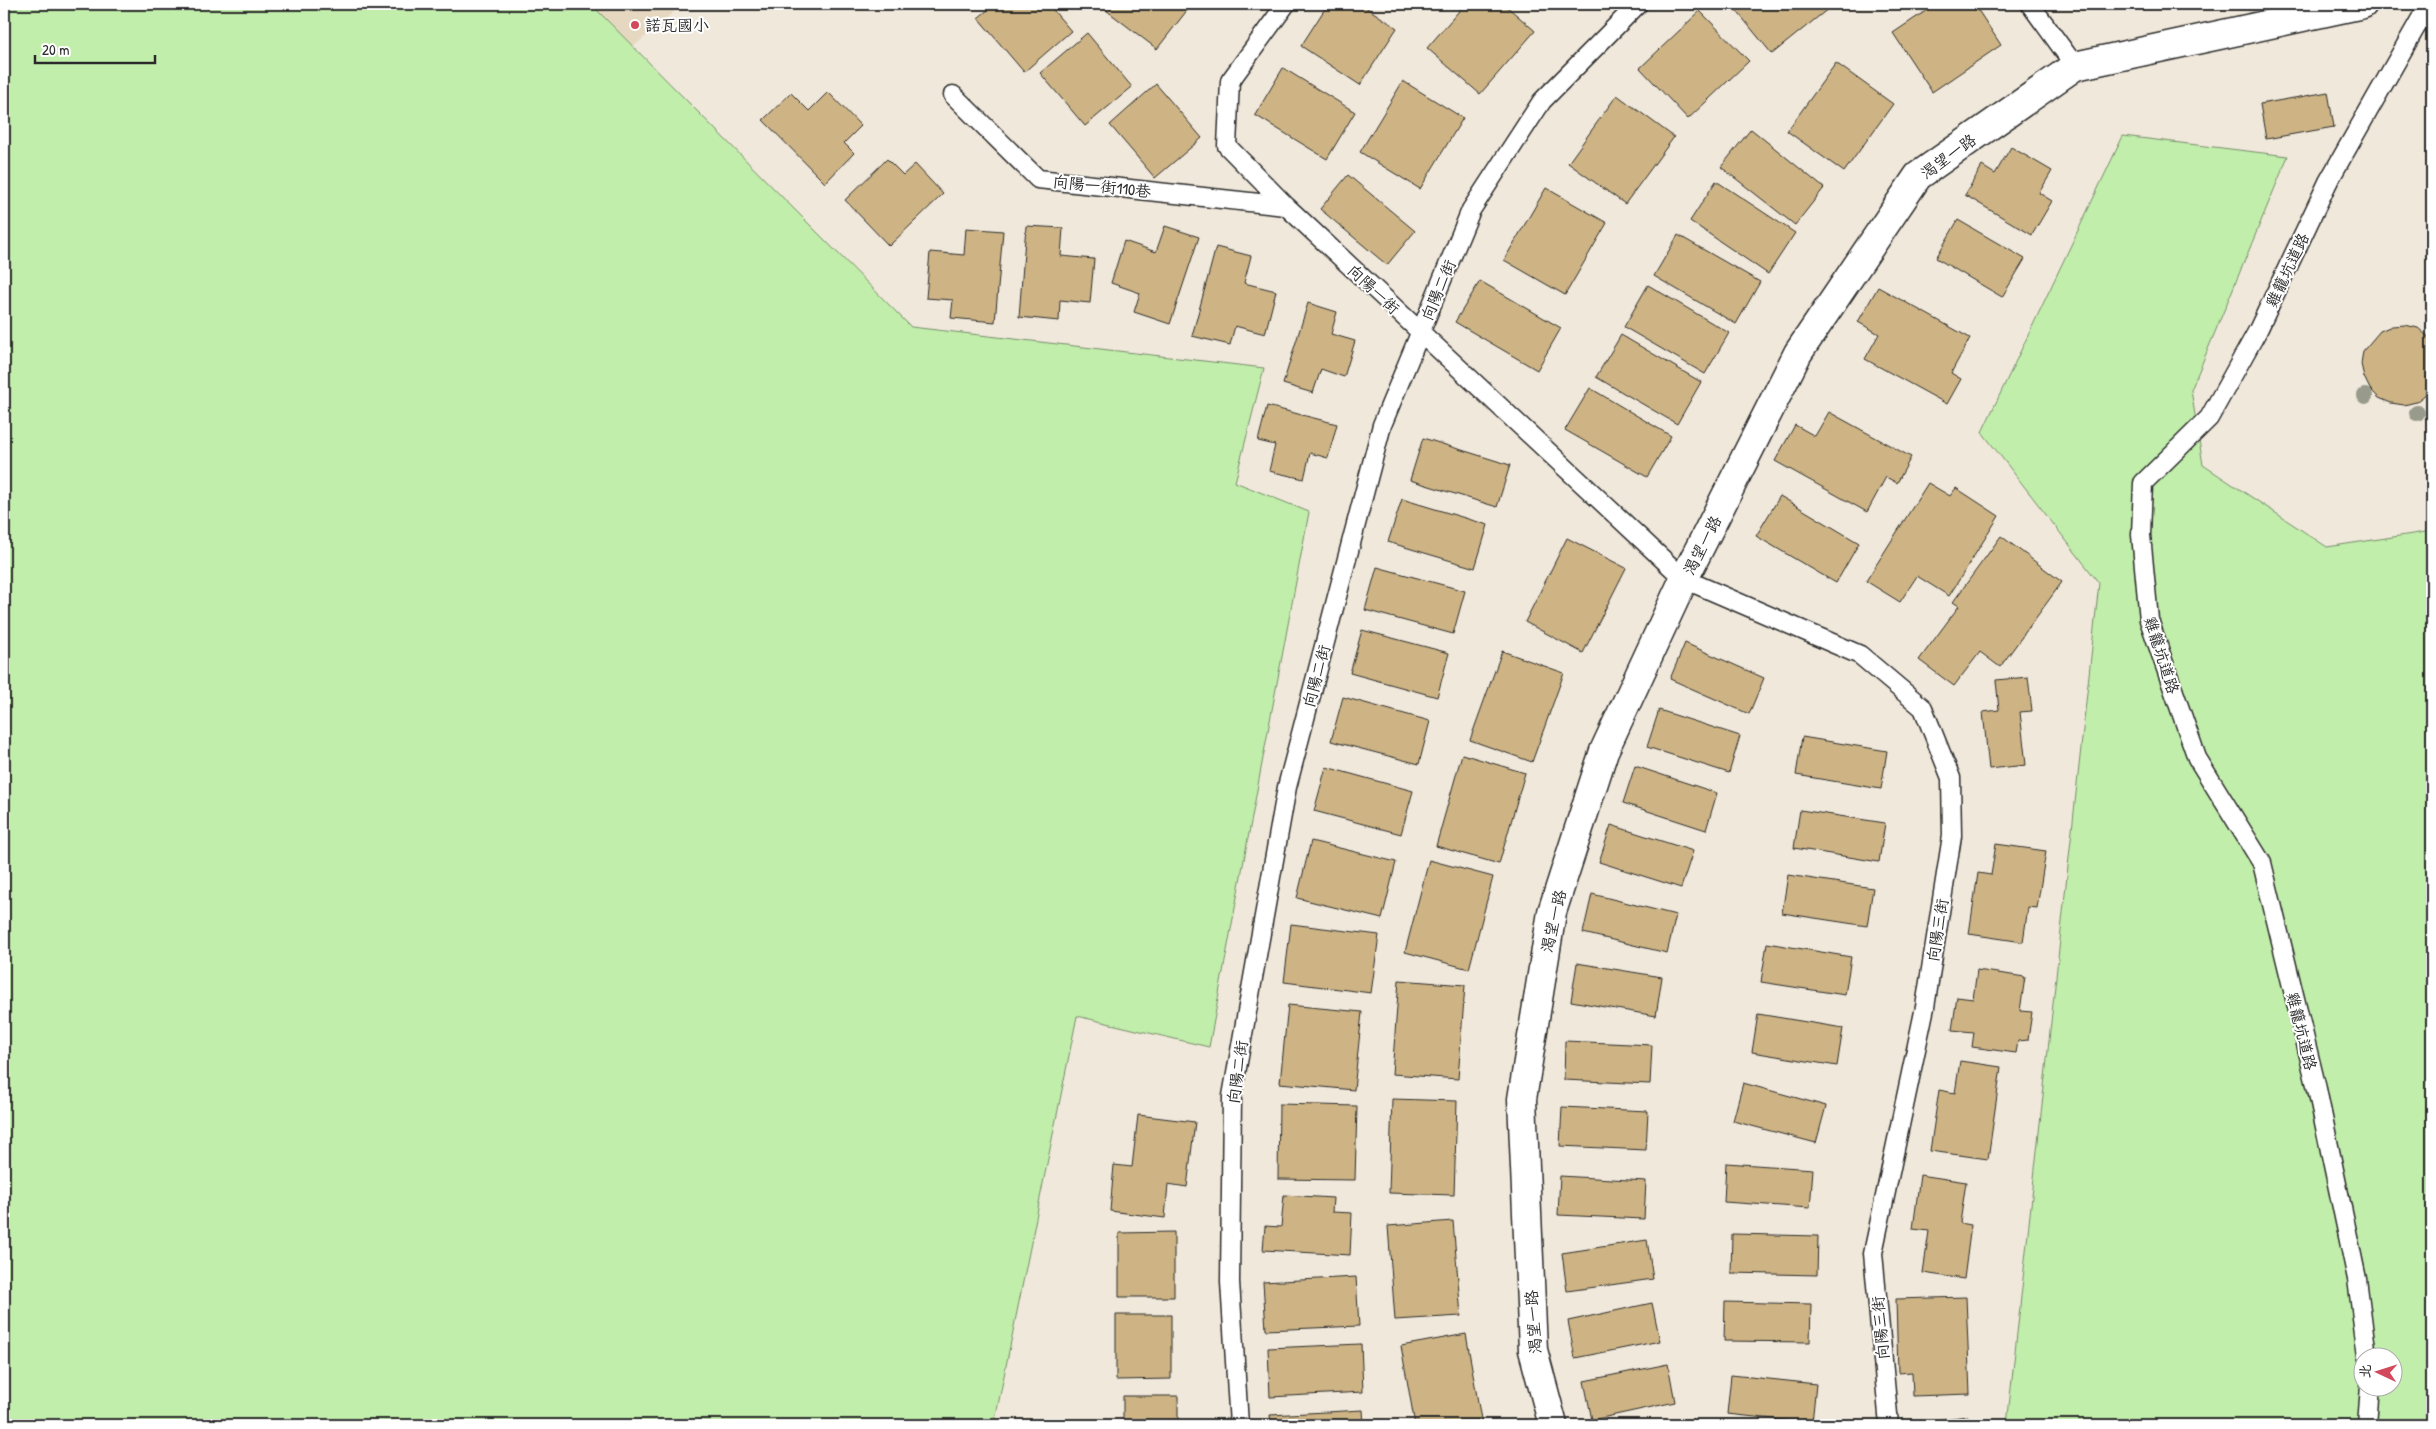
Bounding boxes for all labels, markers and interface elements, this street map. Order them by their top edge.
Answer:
place label: 諾瓦國小 [645,14,709,36]
marker: 諾瓦國小 [629,19,641,31]
scale bar [35,32,155,64]
text: 20 m [42,39,69,60]
street label: 渴望一路 [1916,128,1980,184]
street label: 向陽一街110巷 [1052,170,1152,202]
street label: 雞籠坑道路 [2260,229,2314,311]
street label: 向陽二街 [1415,256,1461,324]
street label: 向陽一街 [1343,259,1405,319]
street label: 渴望一路 [1678,511,1726,579]
street label: 雞籠坑道路 [2139,614,2185,696]
street label: 向陽二街 [1297,642,1335,710]
street label: 渴望一路 [1535,887,1571,955]
street label: 向陽三街 [1921,897,1953,963]
street label: 雞籠坑道路 [2282,990,2322,1072]
street label: 向陽二街 [1222,1039,1252,1105]
street label: 渴望一路 [1520,1289,1546,1355]
street label: 向陽三街 [1866,1295,1894,1361]
north arrow [2354,1346,2404,1396]
text: 北 [2355,1363,2374,1379]

